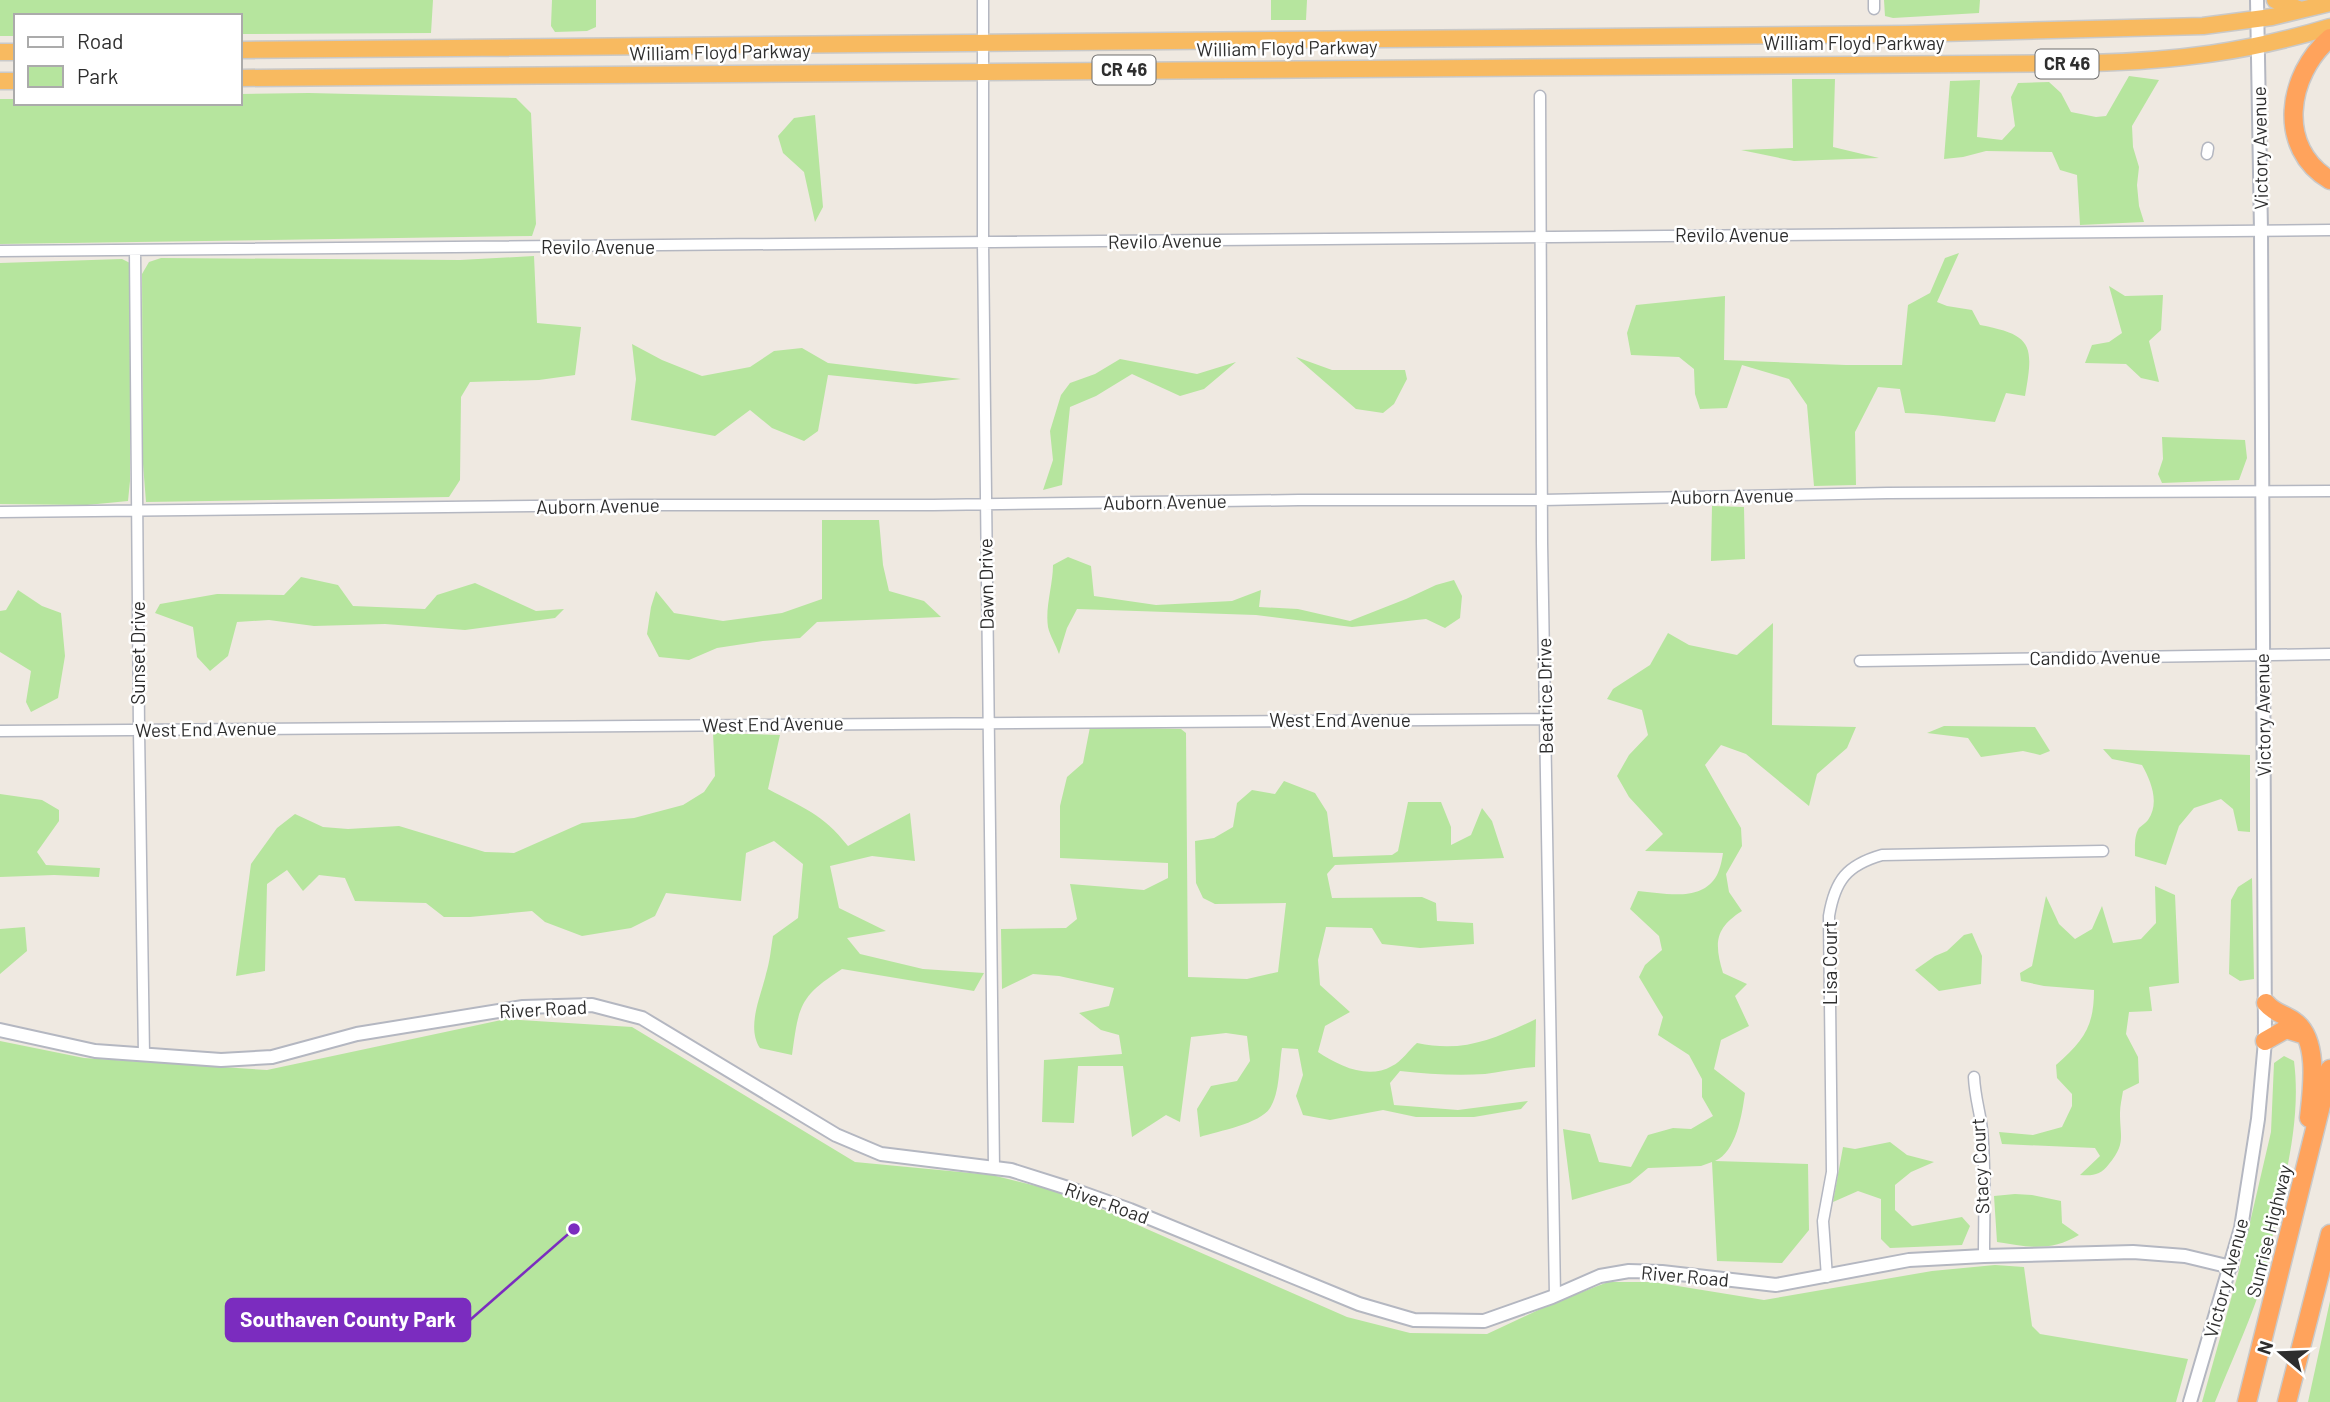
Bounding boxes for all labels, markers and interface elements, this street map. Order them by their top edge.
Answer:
legend [14,14,242,105]
text: Road [77,28,123,53]
street label: William Floyd Parkway [1763,31,1945,54]
street label: William Floyd Parkway [1196,34,1378,61]
street label: William Floyd Parkway [629,38,811,65]
road number: CR 46 [2036,50,2098,78]
road number: CR 46 [1092,56,1156,84]
text: Park [77,63,118,88]
street label: Victory Avenue [2247,86,2272,210]
street label: Revilo Avenue [1675,223,1789,246]
street label: Revilo Avenue [1108,228,1222,253]
street label: Revilo Avenue [541,235,655,258]
street label: Auborn Avenue [1670,483,1794,508]
street label: Auborn Avenue [1103,489,1227,514]
street label: Auborn Avenue [536,493,660,518]
street label: Dawn Drive [973,538,998,630]
street label: Sunset Drive [126,601,149,705]
street label: Beatrice Drive [1532,638,1557,754]
street label: Candido Avenue [2029,644,2161,669]
street label: Victory Avenue [2250,653,2275,777]
street label: West End Avenue [1269,708,1411,731]
street label: West End Avenue [702,711,844,736]
street label: West End Avenue [135,716,277,741]
street label: Lisa Court [1818,921,1841,1005]
street label: River Road [498,995,588,1022]
street label: Stacy Court [1965,1117,1994,1215]
street label: Sunrise Highway [2241,1162,2296,1299]
street label: River Road [1062,1177,1152,1228]
street label: Victory Avenue [2198,1215,2253,1340]
street label: River Road [1640,1260,1730,1291]
callout: Southaven County Park [226,1299,470,1341]
text: Southaven County Park [240,1306,456,1331]
north arrow [2246,1318,2316,1388]
text: N [2252,1338,2277,1357]

